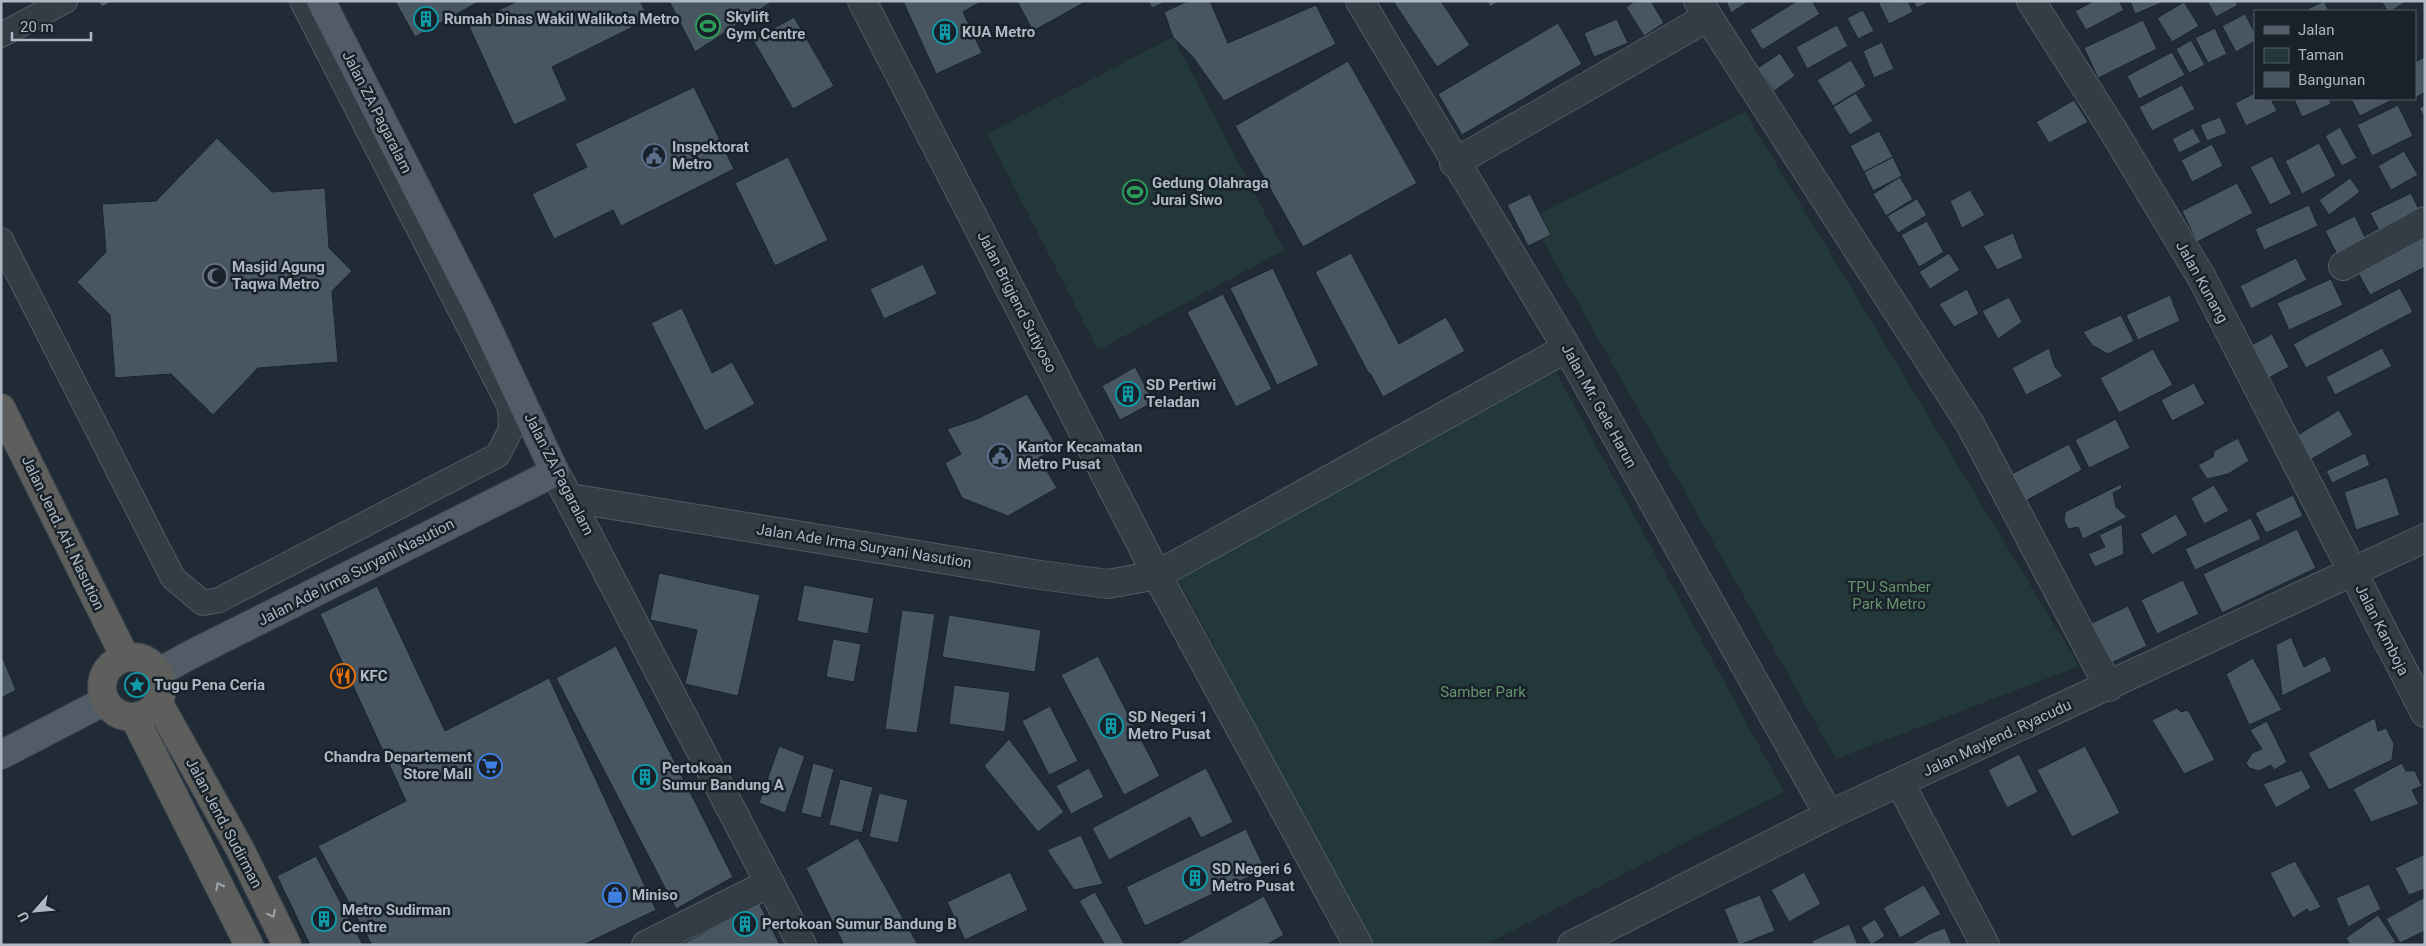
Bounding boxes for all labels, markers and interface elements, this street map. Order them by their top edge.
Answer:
building icon: Rumah Dinas Wakil Walikota Metro [413,6,439,32]
place label: Skylift Gym Centre [726,8,805,43]
scale bar [12,10,91,42]
place label: Rumah Dinas Wakil Walikota Metro [444,10,680,28]
legend [2254,10,2416,100]
sports icon: Skylift Gym Centre [695,13,721,39]
text: 20 m [20,18,54,36]
building icon: KUA Metro [932,19,958,45]
text: Jalan [2298,21,2335,39]
place label: KUA Metro [962,23,1035,41]
text: Taman [2298,46,2344,64]
street label: Jalan ZA Pagaralam [338,48,416,176]
text: Bangunan [2298,71,2365,89]
place label: Inspektorat Metro [672,138,749,173]
public building icon: Inspektorat Metro [641,143,667,169]
place label: Gedung Olahraga Jurai Siwo [1152,174,1269,209]
sports icon: Gedung Olahraga Jurai Siwo [1122,179,1148,205]
street label: Jalan Brigjend Sutiyoso [973,228,1061,376]
street label: Jalan Kunang [2172,238,2232,326]
place label: Masjid Agung Taqwa Metro [232,258,325,293]
mosque icon: Masjid Agung Taqwa Metro [202,263,228,289]
street label: Jalan Mr. Gele Harun [1557,341,1641,471]
place label: SD Pertiwi Teladan [1146,376,1216,411]
building icon: SD Pertiwi Teladan [1115,381,1141,407]
street label: Jalan ZA Pagaralam [520,410,598,538]
place label: Kantor Kecamatan Metro Pusat [1018,438,1142,473]
public building icon: Kantor Kecamatan Metro Pusat [987,443,1013,469]
street label: Jalan Jend. AH. Nasution [18,453,108,613]
street label: Jalan Ade Irma Suryani Nasution [255,515,457,629]
street label: Jalan Ade Irma Suryani Nasution [755,520,973,572]
park label: TPU Samber Park Metro [1847,578,1931,613]
street label: Jalan Kamboja [2351,581,2413,679]
restaurant icon: KFC [330,663,356,689]
place label: KFC [360,667,388,685]
place icon: Tugu Pena Ceria [124,672,150,698]
place label: Tugu Pena Ceria [154,676,265,694]
park label: Samber Park [1440,683,1526,701]
street label: Jalan Mayjend. Ryacudu [1920,696,2074,780]
place label: SD Negeri 1 Metro Pusat [1128,708,1211,743]
building icon: SD Negeri 1 Metro Pusat [1098,713,1124,739]
place label: Chandra Departement Store Mall [324,748,472,783]
supermarket icon: Chandra Departement Store Mall [477,753,503,779]
street label: Jalan Jend. Sudirman [182,755,266,891]
place label: Pertokoan Sumur Bandung A [662,759,785,794]
building icon: Pertokoan Sumur Bandung A [632,764,658,790]
place label: SD Negeri 6 Metro Pusat [1212,860,1295,895]
building icon: SD Negeri 6 Metro Pusat [1182,865,1208,891]
one-way arrow [215,882,225,891]
shop icon: Miniso [602,882,628,908]
north arrow [10,886,60,936]
place label: Miniso [632,886,678,904]
place label: Metro Sudirman Centre [342,901,451,936]
building icon: Metro Sudirman Centre [311,906,337,932]
text: U [14,909,33,925]
one-way arrow [266,909,276,918]
building icon: Pertokoan Sumur Bandung B [732,911,758,937]
place label: Pertokoan Sumur Bandung B [762,915,957,933]

